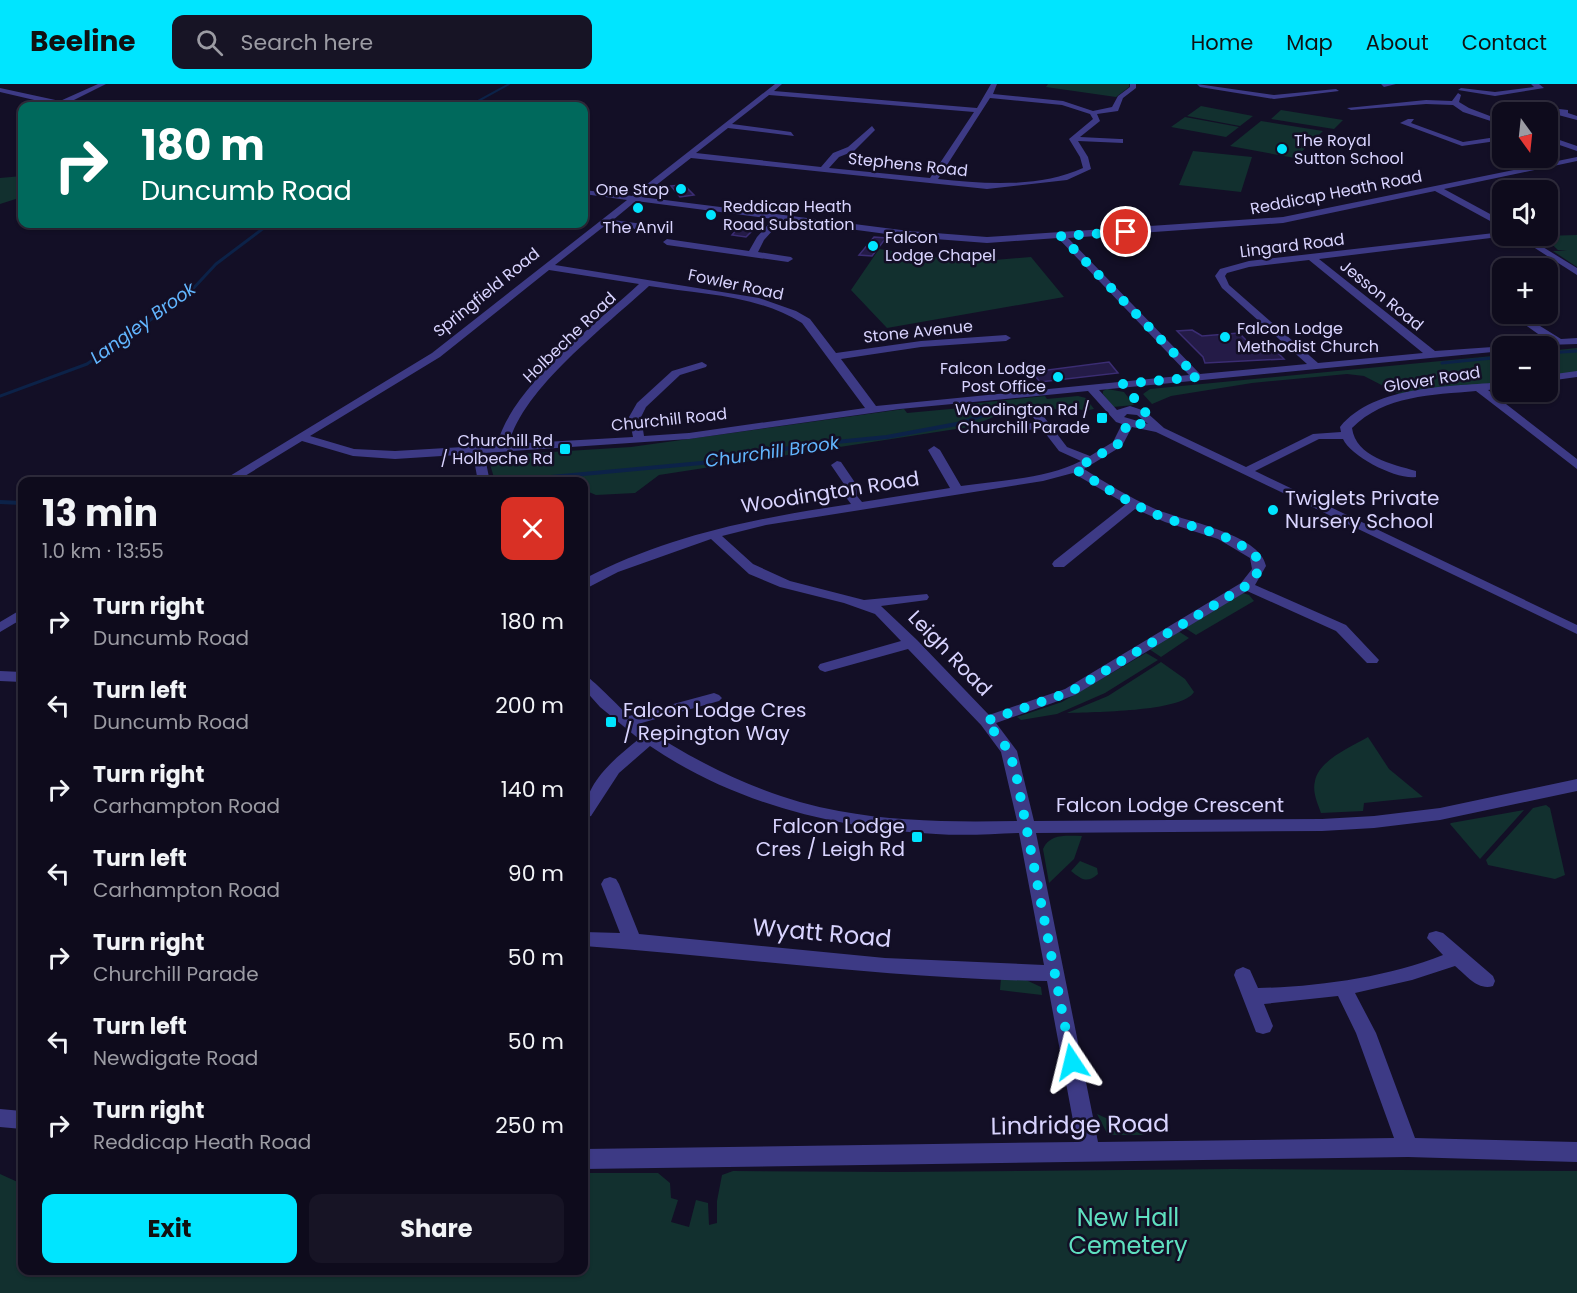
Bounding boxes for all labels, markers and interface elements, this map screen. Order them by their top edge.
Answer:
search box [172,15,592,69]
text: Beeline [30,22,136,61]
icon: search [193,26,226,59]
text: Search here [241,27,373,58]
text: Home [1191,28,1253,57]
text: Map [1286,28,1333,57]
text: About [1366,28,1429,57]
text: Contact [1462,28,1547,57]
north arrow [1492,102,1558,168]
map controls [1492,102,1558,402]
text: 180 m [141,116,265,175]
icon: right [42,126,120,204]
place label: The Royal Sutton School [1294,129,1404,170]
marker: The Royal Sutton School [1275,142,1289,156]
street label: Stephens Road [847,147,969,182]
street label: Reddicap Heath Road [1248,165,1424,220]
text: Duncumb Road [141,172,352,209]
place label: One Stop [596,178,669,201]
button: sound [1492,180,1558,246]
marker: One Stop [674,182,688,196]
place label: Reddicap Heath Road Substation [723,195,855,236]
marker: The Anvil [631,201,645,215]
pin [1100,206,1151,257]
marker: Reddicap Heath Road Substation [704,208,718,222]
icon: arrive [1109,215,1142,248]
place label: The Anvil [603,216,673,239]
place label: Falcon Lodge Chapel [885,226,996,267]
street label: Lingard Road [1238,228,1346,263]
marker: Falcon Lodge Chapel [866,239,880,253]
street label: Springfield Road [428,242,544,343]
street label: Jesson Road [1335,255,1428,336]
button: + [1492,258,1558,324]
street label: Fowler Road [686,263,786,306]
water label: Langley Brook [85,275,201,369]
street label: Holbeche Road [518,287,621,388]
street label: Stone Avenue [862,314,974,349]
place label: Falcon Lodge Methodist Church [1237,317,1379,358]
marker: Falcon Lodge Methodist Church [1218,330,1232,344]
button: − [1492,336,1558,402]
place label: Falcon Lodge Post Office [940,357,1046,398]
street label: Glover Road [1382,361,1482,398]
marker: Falcon Lodge Post Office [1051,370,1065,384]
place label: Woodington Rd / Churchill Parade [955,398,1090,439]
street label: Churchill Road [610,402,728,437]
marker: Woodington Rd / Churchill Parade [1095,411,1109,425]
place label: Churchill Rd / Holbeche Rd [440,429,553,470]
water label: Churchill Brook [703,430,841,473]
marker: Churchill Rd / Holbeche Rd [558,442,572,456]
street label: Woodington Road [739,464,921,520]
place label: Twiglets Private Nursery School [1285,484,1439,535]
text: 13 min [42,488,158,539]
button: close [501,497,564,560]
marker: Twiglets Private Nursery School [1266,503,1280,517]
text: 1.0 km · 13:55 [42,537,164,565]
text: Turn right [93,591,204,622]
street label: Leigh Road [902,604,998,702]
icon: right [42,605,75,638]
text: 180 m [501,606,564,637]
text: Duncumb Road [93,624,249,652]
text: Turn left [93,675,187,706]
icon: left [42,689,75,722]
text: 200 m [495,690,564,721]
place label: Falcon Lodge Cres / Repington Way [623,696,807,747]
text: Duncumb Road [93,708,249,736]
marker: Falcon Lodge Cres / Repington Way [604,715,618,729]
text: Turn right [93,759,204,790]
icon: right [42,773,75,806]
text: 140 m [501,774,564,805]
street label: Falcon Lodge Crescent [1056,791,1284,819]
text: Carhampton Road [93,792,280,820]
place label: Falcon Lodge Cres / Leigh Rd [756,812,905,863]
marker: Falcon Lodge Cres / Leigh Rd [910,830,924,844]
text: Turn left [93,843,187,874]
icon: left [42,857,75,890]
text: 90 m [508,858,564,889]
text: Carhampton Road [93,876,280,904]
street label: Wyatt Road [751,910,893,955]
text: Turn right [93,927,204,958]
icon: right [42,941,75,974]
text: 50 m [508,942,564,973]
text: Churchill Parade [93,960,259,988]
text: Turn left [93,1011,187,1042]
icon: left [42,1025,75,1058]
text: 50 m [508,1026,564,1057]
position arrow [1040,1030,1104,1094]
text: Newdigate Road [93,1044,258,1072]
text: Turn right [93,1095,204,1126]
street label: Lindridge Road [990,1106,1170,1143]
icon: right [42,1109,75,1142]
text: 250 m [495,1110,564,1141]
text: Reddicap Heath Road [93,1128,311,1156]
button: Exit [42,1194,297,1263]
button: Share [309,1194,564,1263]
park label: New Hall Cemetery [1068,1201,1188,1262]

